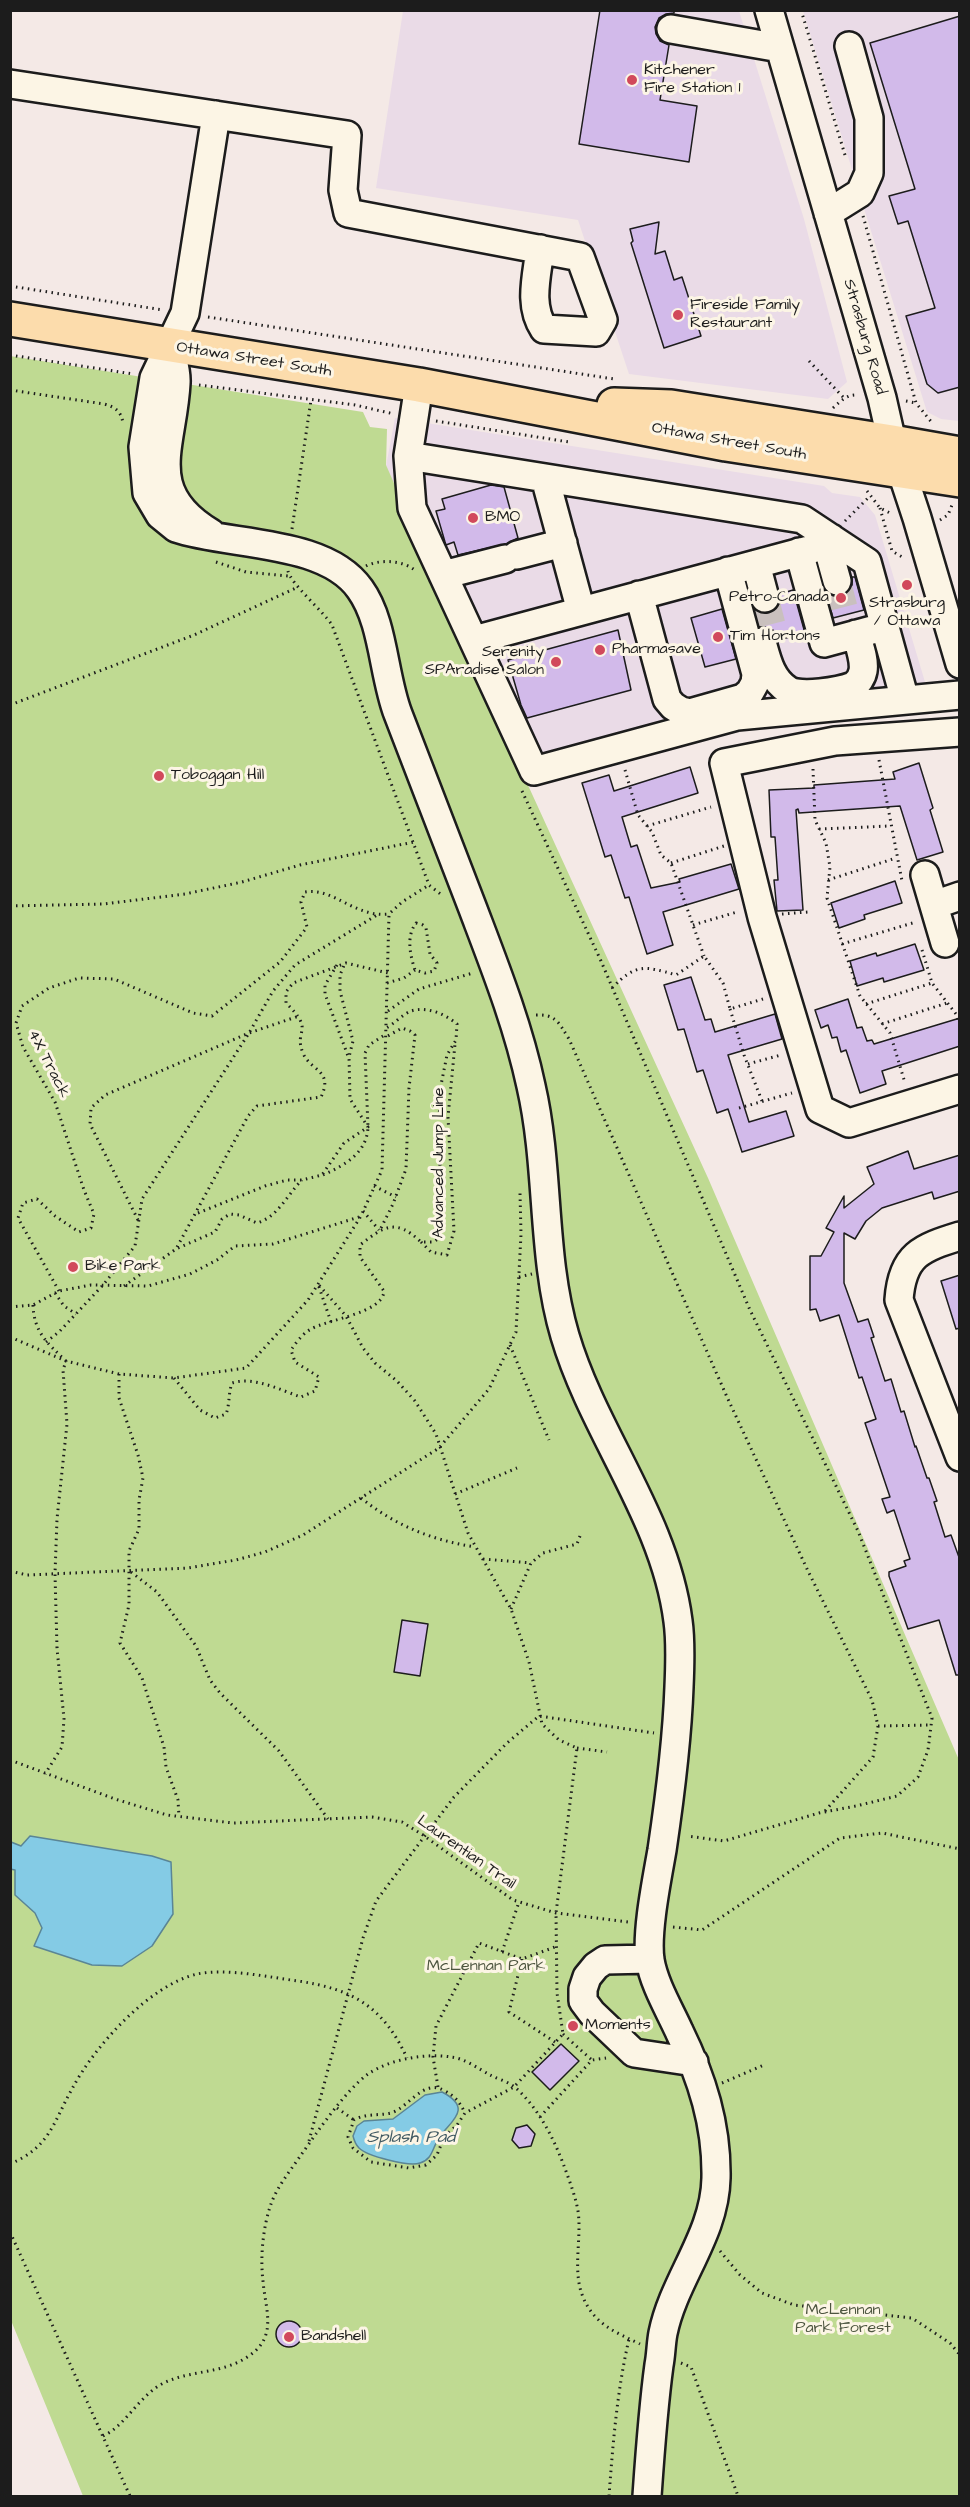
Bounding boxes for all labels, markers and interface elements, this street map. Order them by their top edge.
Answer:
place label: Kitchener Fire Station 1 [644,61,741,99]
marker: Kitchener Fire Station 1 [625,73,639,87]
street label: Strasburg Road [838,277,890,397]
place label: Fireside Family Restaurant [690,296,800,334]
marker: Fireside Family Restaurant [671,308,685,322]
street label: Ottawa Street South [175,338,333,382]
street label: Ottawa Street South [650,419,808,465]
place label: BMO [485,508,520,528]
marker: BMO [466,511,480,525]
marker: Strasburg / Ottawa [900,578,914,592]
place label: Petro-Canada [729,588,829,608]
marker: Petro-Canada [834,591,848,605]
place label: Strasburg / Ottawa [869,594,945,632]
place label: Tim Hortons [730,627,820,647]
marker: Tim Hortons [711,630,725,644]
place label: Pharmasave [612,640,701,660]
place label: Serenity SPAradise Salon [425,643,544,681]
marker: Pharmasave [593,643,607,657]
marker: Serenity SPAradise Salon [549,655,563,669]
place label: Toboggan Hill [171,766,264,786]
marker: Toboggan Hill [152,769,166,783]
street label: 4X Track [23,1027,73,1101]
street label: Advanced Jump Line [430,1088,450,1238]
place label: Bike Park [85,1257,161,1277]
marker: Bike Park [66,1260,80,1274]
street label: Laurentian Trail [413,1812,519,1894]
park label: McLennan Park [427,1957,545,1977]
place label: Moments [585,2016,651,2036]
marker: Moments [566,2019,580,2033]
water label: Splash Pad [367,2127,455,2149]
park label: McLennan Park Forest [795,2301,891,2339]
place label: Bandshell [301,2327,366,2347]
marker: Bandshell [282,2330,296,2344]

